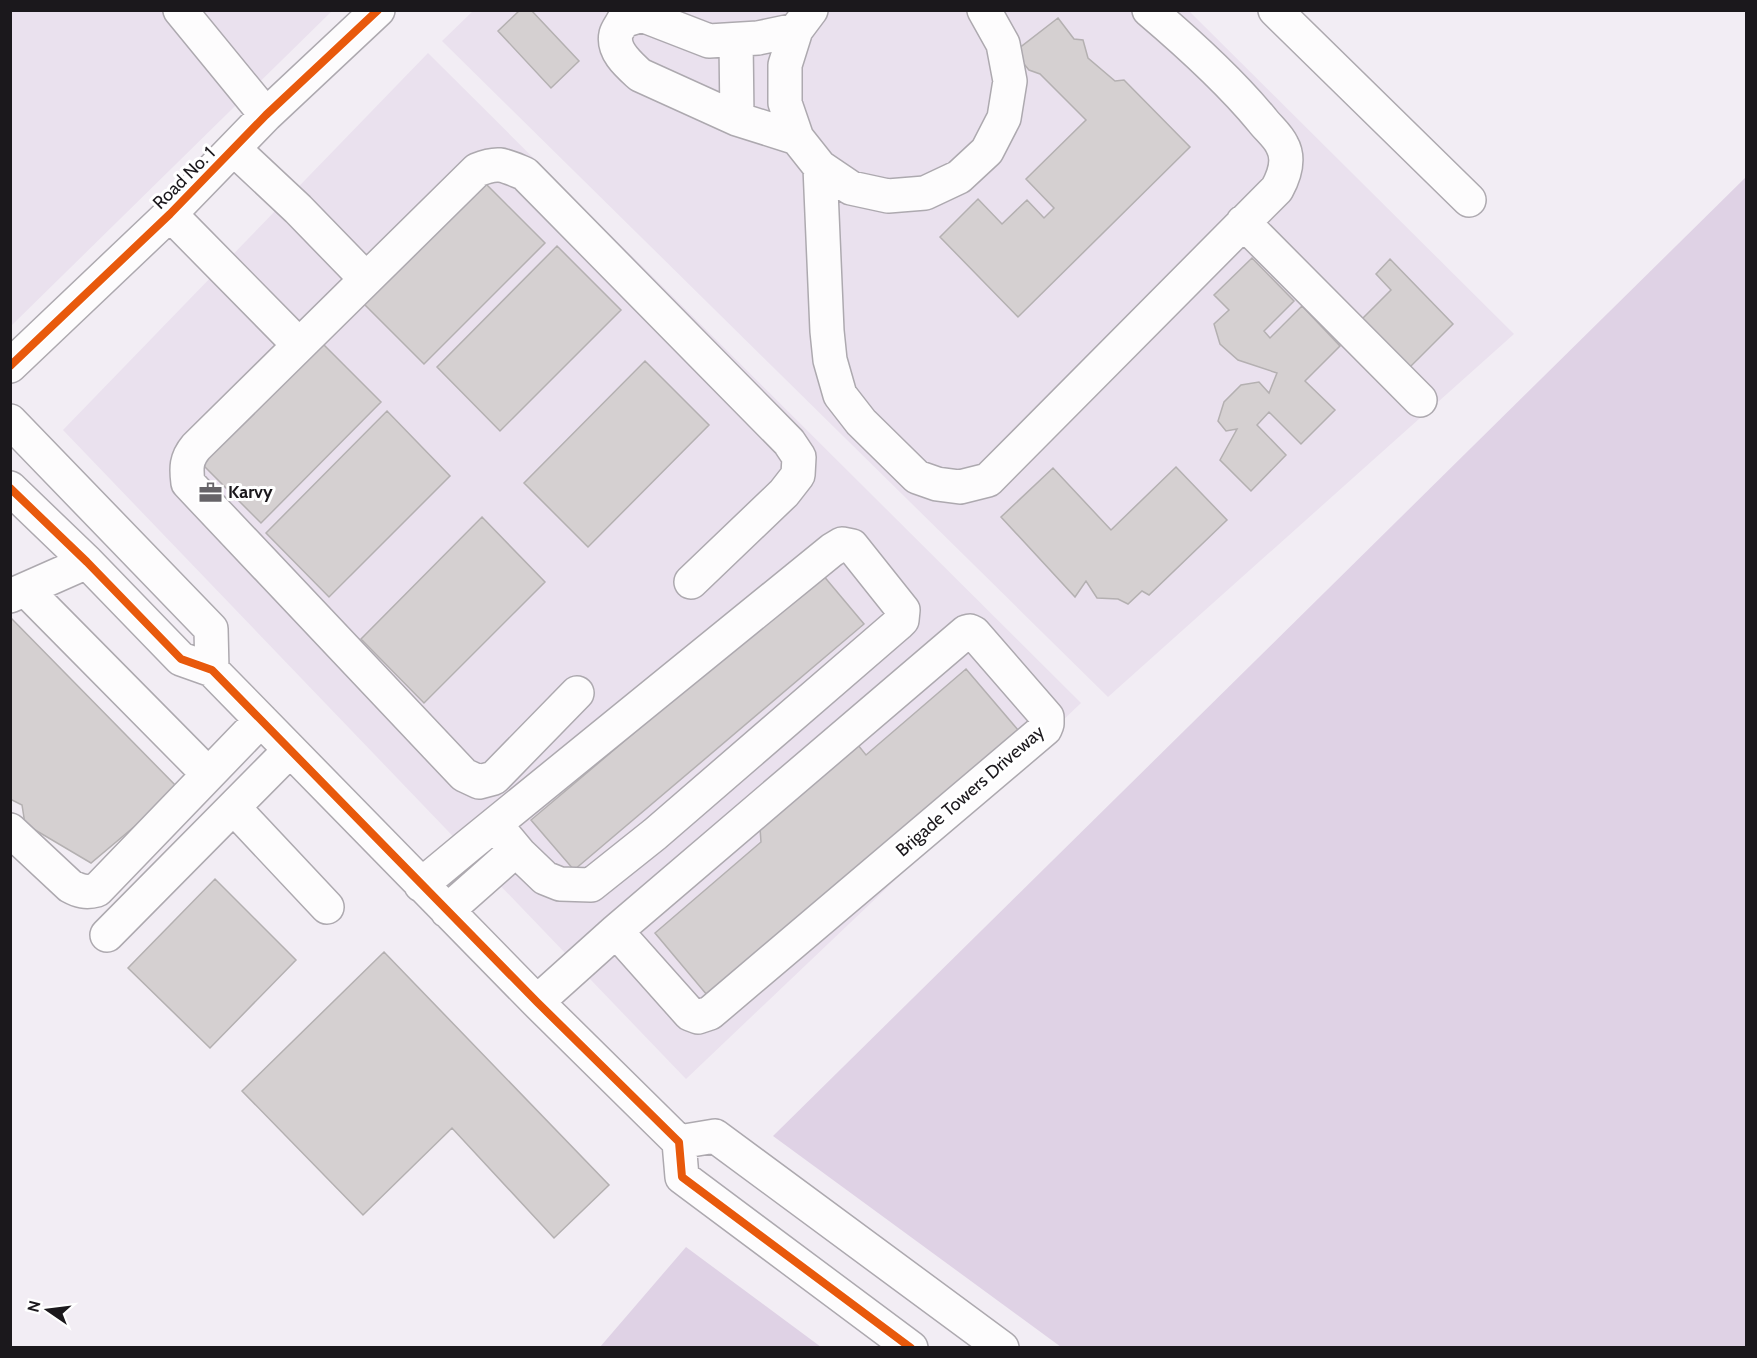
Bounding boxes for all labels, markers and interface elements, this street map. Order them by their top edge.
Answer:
street label: Road No. 1 [148,142,220,214]
office icon: Karvy [197,479,223,505]
place label: Karvy [228,481,273,503]
street label: Brigade Towers Driveway [891,721,1049,861]
north arrow [18,1280,78,1340]
text: N [23,1299,45,1314]

